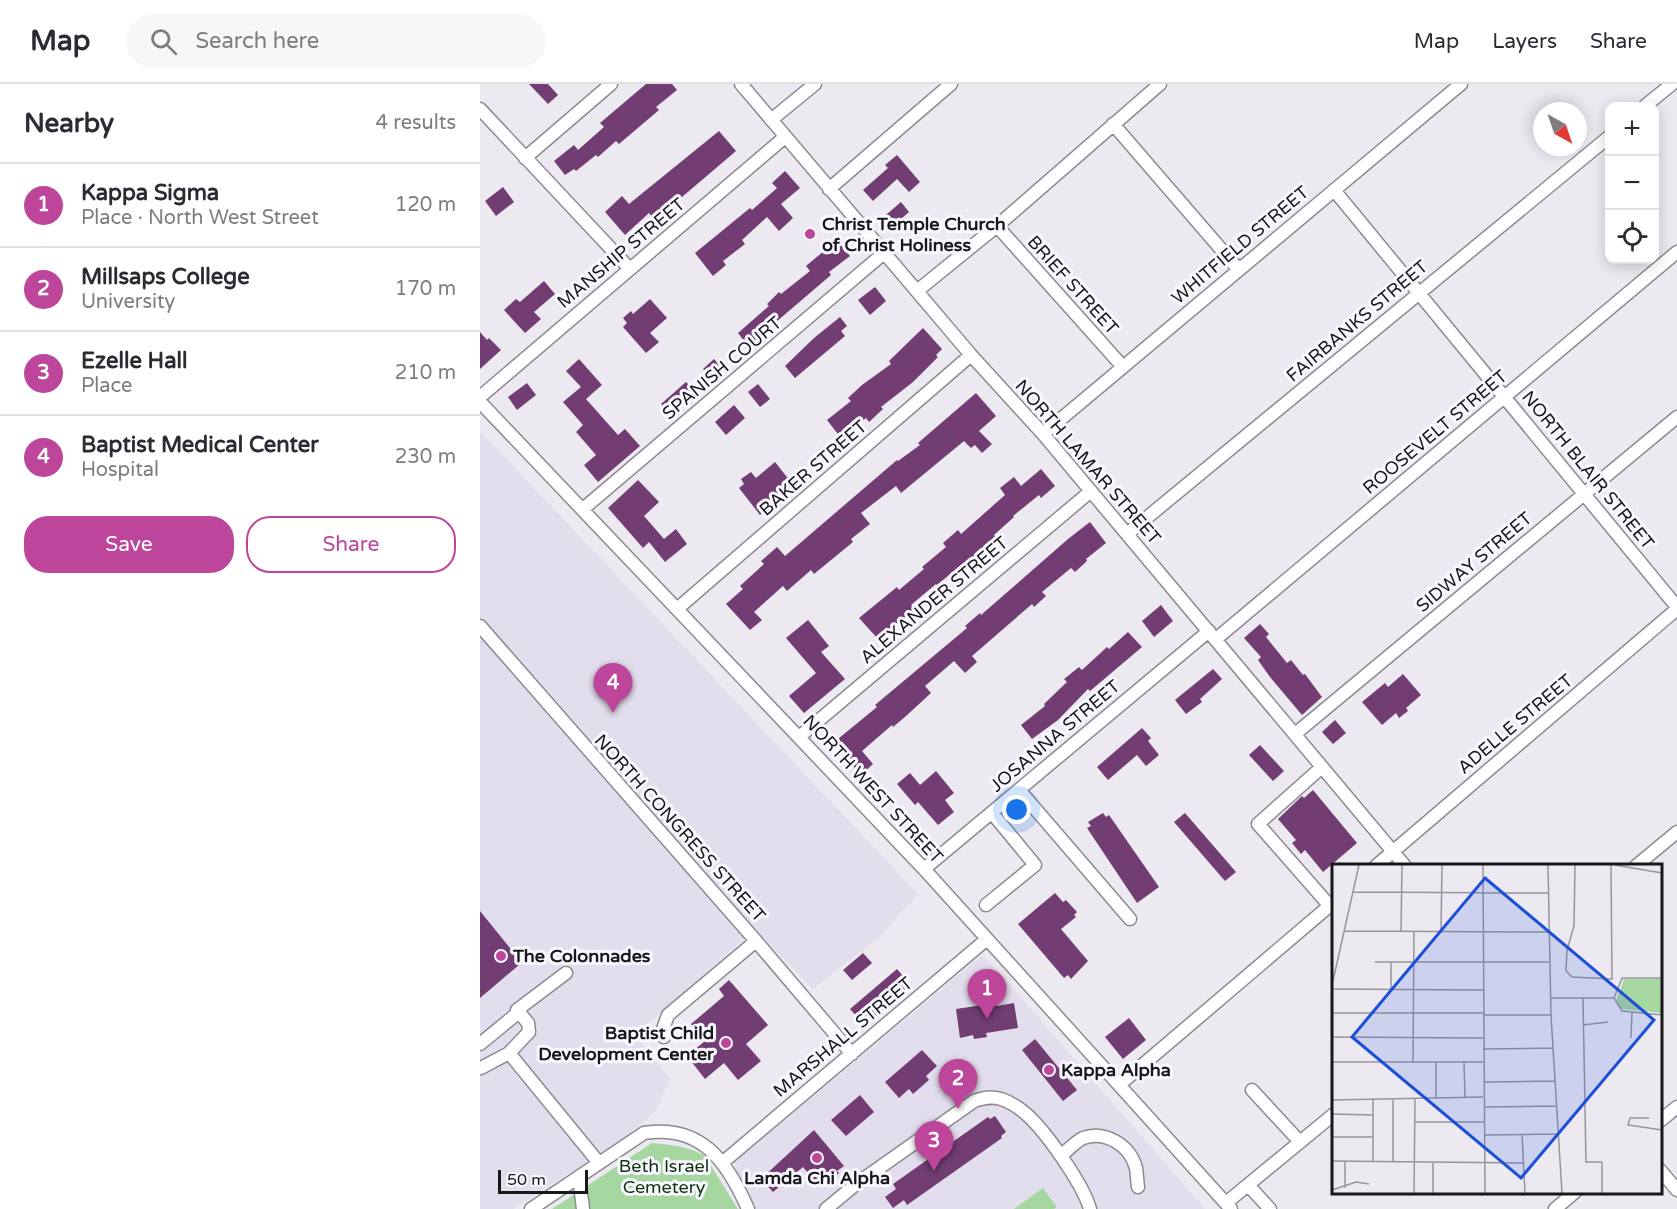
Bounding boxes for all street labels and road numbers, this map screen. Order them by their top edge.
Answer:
street label: WHITFIELD STREET [1167,181,1313,309]
street label: MANSHIP STREET [553,193,689,313]
street label: BRIEF STREET [1023,231,1123,339]
street label: FAIRBANKS STREET [1282,255,1432,387]
street label: SPANISH COURT [658,312,786,424]
street label: ROOSEVELT STREET [1358,365,1512,499]
street label: NORTH LAMAR STREET [1010,375,1166,549]
street label: NORTH BLAIR STREET [1517,386,1659,554]
street label: BAKER STREET [755,415,871,521]
street label: SIDWAY STREET [1412,507,1536,617]
street label: ALEXANDER STREET [856,532,1013,668]
street label: ADELLE STREET [1453,669,1577,779]
street label: JOSANNA STREET [986,675,1124,797]
street label: NORTH WEST STREET [798,710,948,868]
street label: NORTH CONGRESS STREET [590,730,770,927]
street label: MARSHALL STREET [769,972,917,1102]

